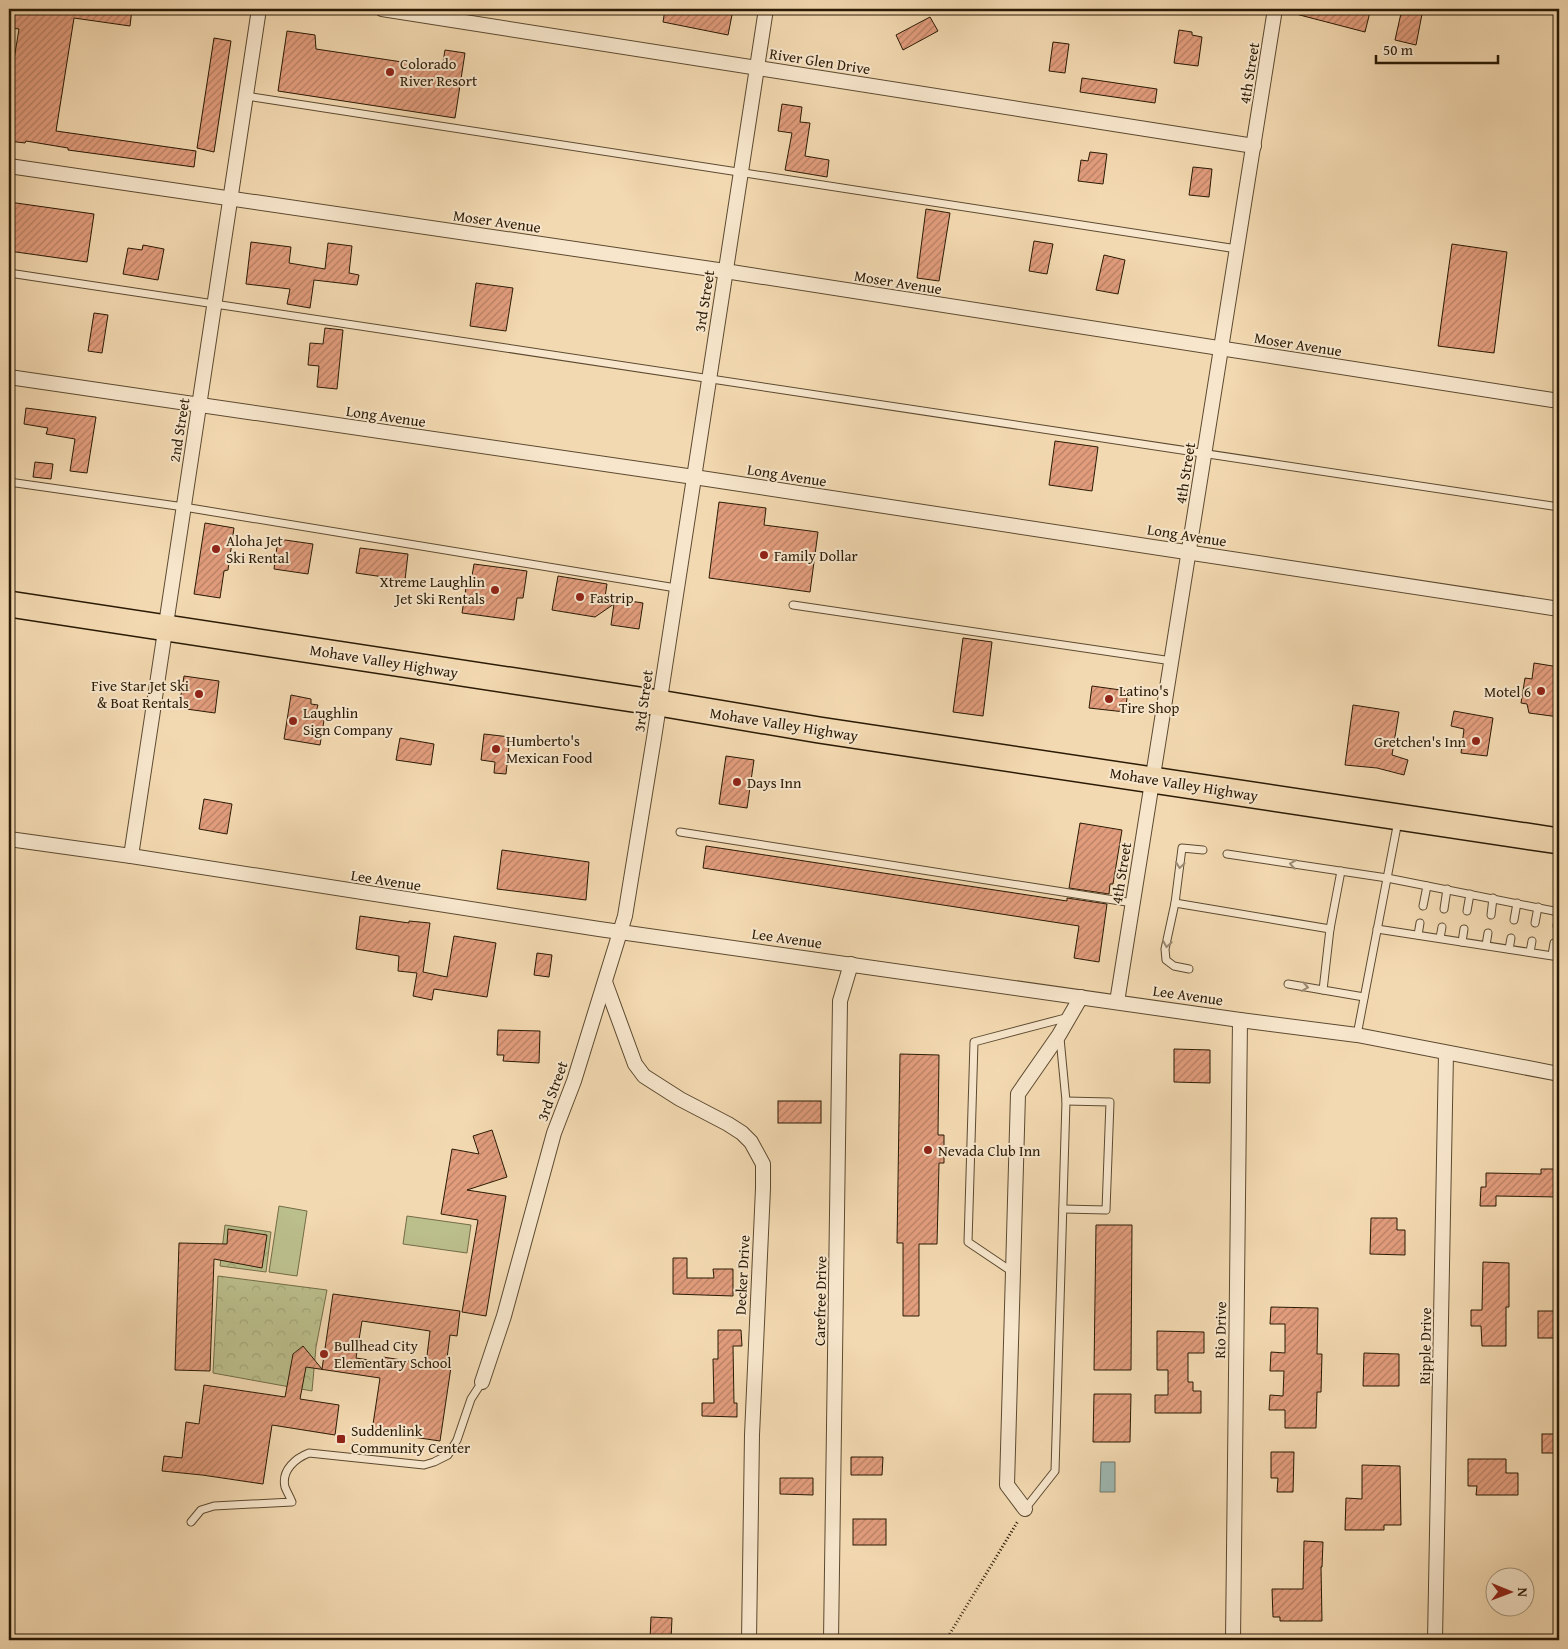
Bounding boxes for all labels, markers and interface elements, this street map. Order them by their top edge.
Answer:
scale bar [1376,32,1498,64]
text: 50 m [1383,39,1414,60]
street label: 4th Street [1234,40,1264,105]
street label: River Glen Drive [768,43,872,79]
place label: Colorado River Resort [400,53,478,91]
marker: Colorado River Resort [384,66,396,78]
street label: Moser Avenue [452,204,542,238]
street label: Moser Avenue [853,265,943,299]
street label: 3rd Street [689,268,719,334]
street label: Moser Avenue [1253,327,1343,361]
street label: 2nd Street [164,396,195,464]
street label: Long Avenue [345,400,427,432]
street label: 4th Street [1170,440,1200,505]
street label: Long Avenue [746,458,828,492]
street label: Long Avenue [1146,518,1228,552]
place label: Aloha Jet Ski Rental [226,530,289,568]
marker: Aloha Jet Ski Rental [210,543,222,555]
place label: Family Dollar [774,545,858,566]
marker: Family Dollar [758,549,770,561]
place label: Xtreme Laughlin Jet Ski Rentals [380,571,486,609]
marker: Xtreme Laughlin Jet Ski Rentals [489,584,501,596]
place label: Fastrip [590,587,634,608]
marker: Fastrip [574,591,586,603]
street label: Mohave Valley Highway [308,639,460,683]
street label: 3rd Street [628,668,658,733]
place label: Five Star Jet Ski & Boat Rentals [91,675,189,713]
place label: Latino's Tire Shop [1119,680,1179,718]
place label: Motel 6 [1484,681,1531,702]
marker: Motel 6 [1535,685,1547,697]
marker: Five Star Jet Ski & Boat Rentals [193,688,205,700]
marker: Latino's Tire Shop [1103,693,1115,705]
place label: Laughlin Sign Company [303,702,393,740]
street label: Mohave Valley Highway [708,702,860,746]
marker: Laughlin Sign Company [287,715,299,727]
place label: Humberto's Mexican Food [506,730,592,768]
place label: Gretchen's Inn [1374,731,1467,752]
marker: Gretchen's Inn [1470,735,1482,747]
marker: Humberto's Mexican Food [490,743,502,755]
street label: Mohave Valley Highway [1108,762,1260,806]
place label: Days Inn [747,772,802,793]
marker: Days Inn [731,776,743,788]
street label: 4th Street [1106,840,1136,905]
one-way arrow [1289,859,1297,869]
one-way arrow [1175,861,1186,869]
street label: Lee Avenue [349,864,423,896]
street label: Lee Avenue [750,923,824,953]
one-way arrow [1162,940,1173,948]
street label: Lee Avenue [1151,980,1225,1010]
one-way arrow [1301,982,1310,992]
street label: 3rd Street [531,1057,573,1124]
place label: Nevada Club Inn [938,1140,1041,1161]
marker: Nevada Club Inn [922,1144,934,1156]
street label: Decker Drive [729,1234,755,1316]
street label: Carefree Drive [809,1256,831,1346]
street label: Rio Drive [1209,1301,1231,1359]
street label: Ripple Drive [1414,1307,1436,1385]
place label: Bullhead City Elementary School [334,1335,452,1373]
marker: Bullhead City Elementary School [318,1348,330,1360]
place label: Suddenlink Community Center [351,1420,470,1458]
marker: Suddenlink Community Center [335,1433,347,1445]
north arrow [1486,1566,1536,1616]
text: N [1513,1587,1533,1598]

